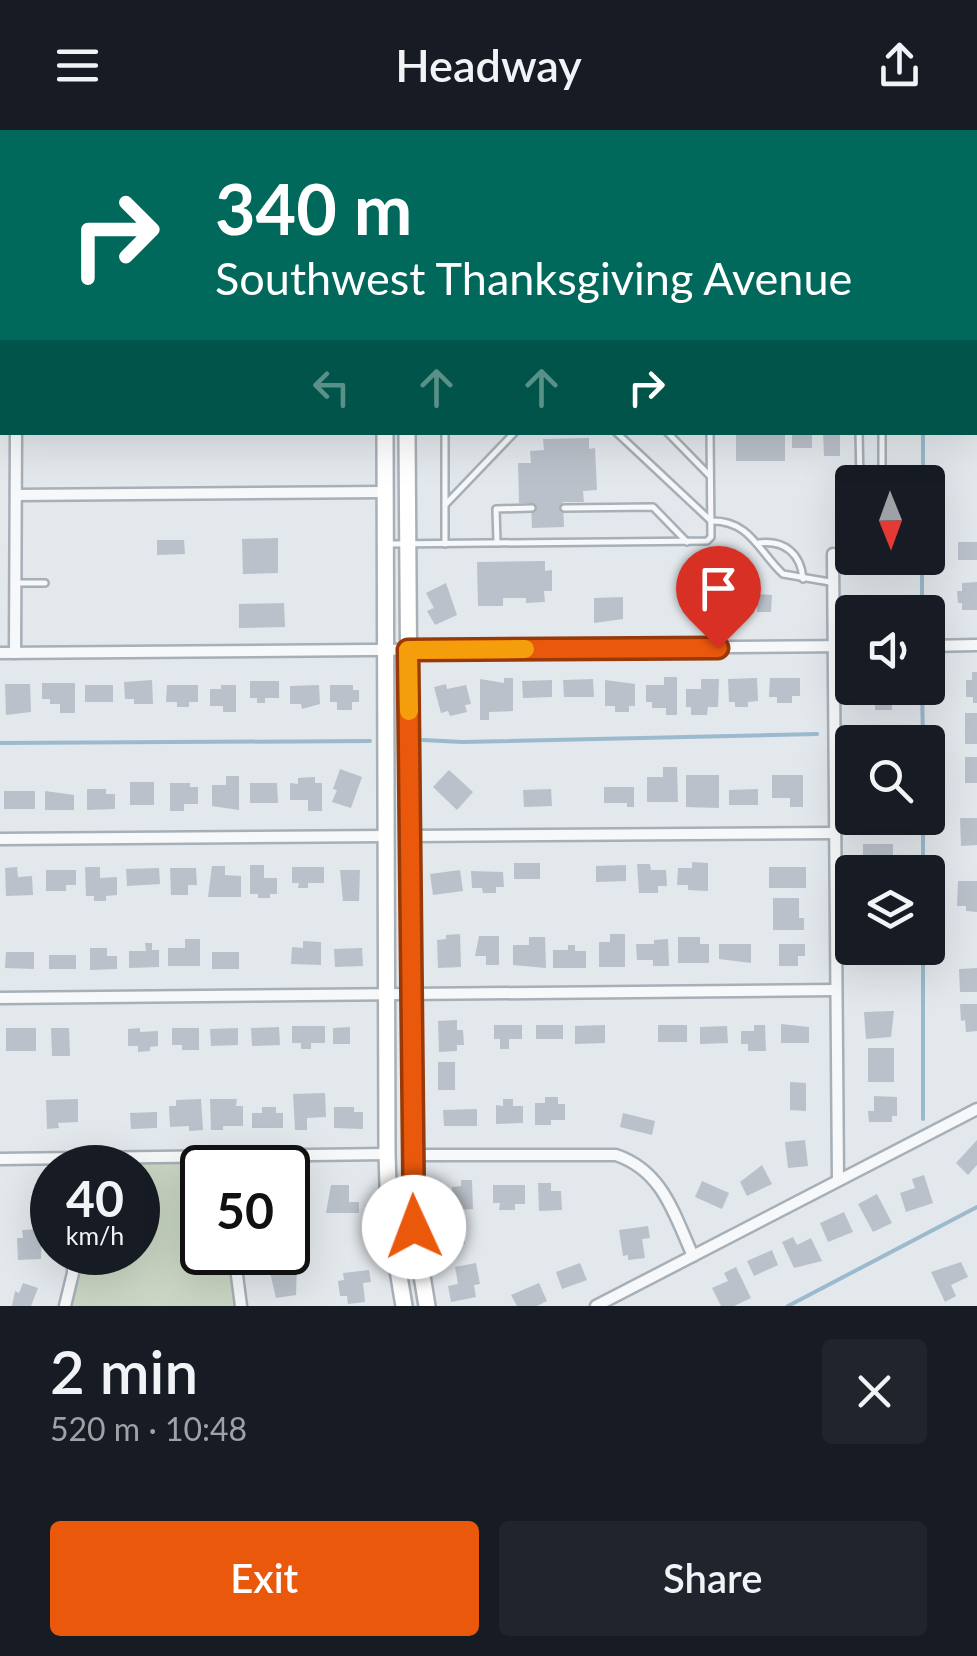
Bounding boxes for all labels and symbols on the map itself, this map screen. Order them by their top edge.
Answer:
north arrow [835,465,945,575]
pin [676,546,761,649]
speed limit sign: 50 [180,1145,310,1275]
position arrow [362,1175,466,1279]

